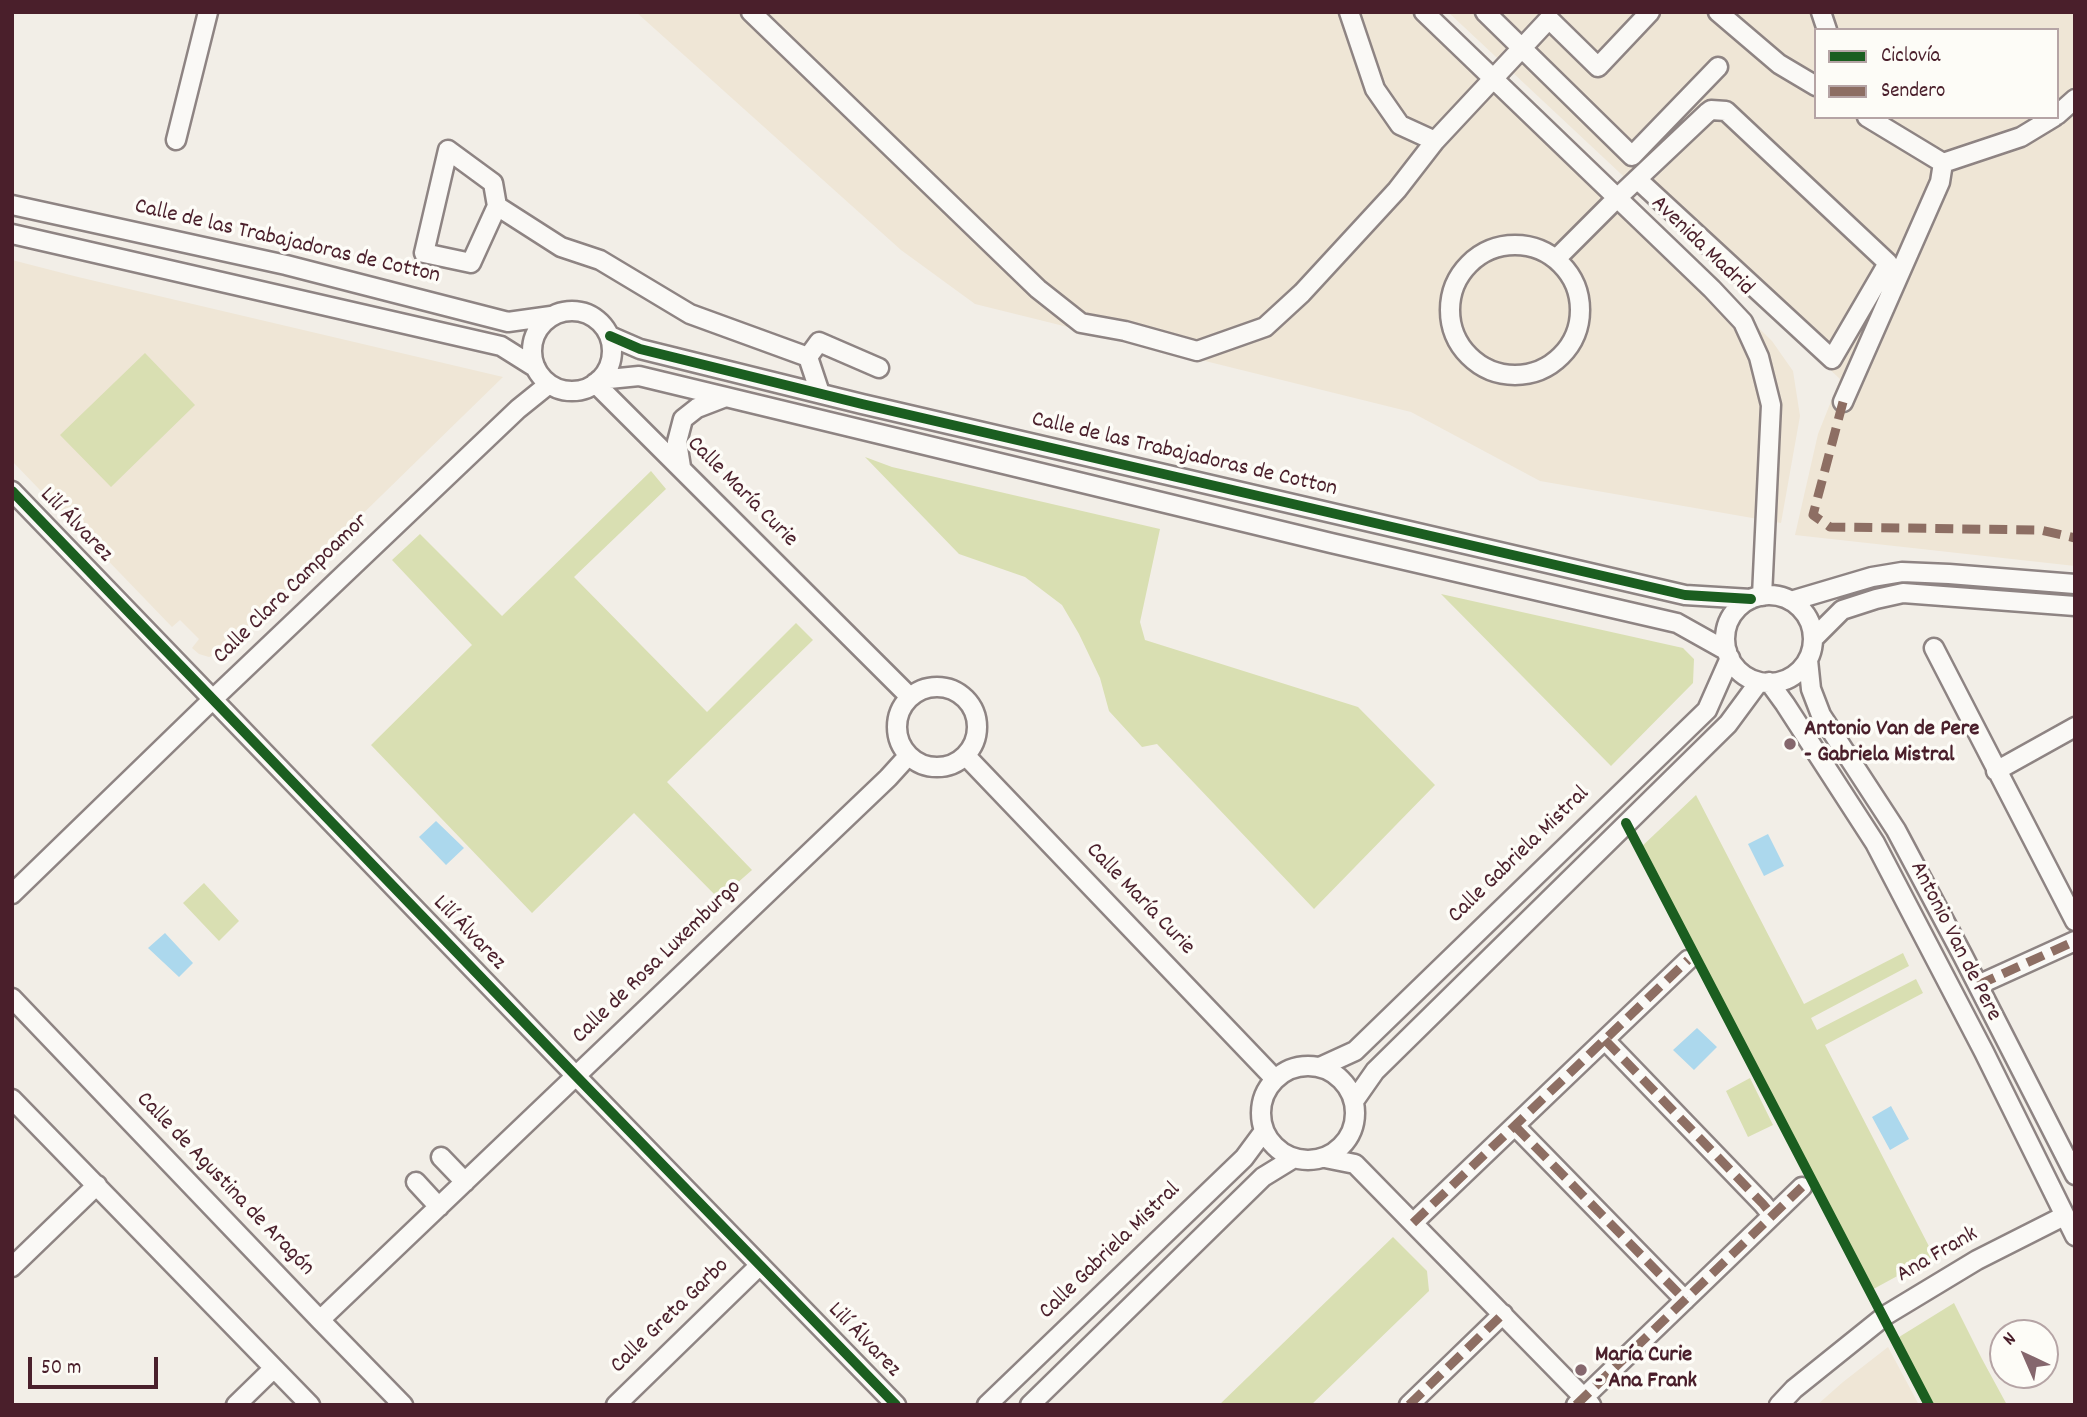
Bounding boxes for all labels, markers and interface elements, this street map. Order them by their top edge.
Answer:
legend [1814,28,2059,119]
text: Ciclovía [1881,42,1940,72]
text: Sendero [1881,77,1945,107]
street label: Avenida Madrid [1644,191,1758,303]
street label: Calle de las Trabajadoras de Cotton [131,194,443,292]
street label: Calle de las Trabajadoras de Cotton [1028,407,1340,505]
street label: Calle María Curie [680,432,802,554]
street label: Lilí Álvarez [33,483,117,569]
street label: Calle Clara Campoamor [209,509,375,671]
place label: Antonio Van de Pere - Gabriela Mistral [1804,717,1979,771]
marker: Antonio Van de Pere - Gabriela Mistral [1782,736,1798,752]
street label: Calle Gabriela Mistral [1444,782,1596,930]
street label: Calle María Curie [1078,838,1200,962]
street label: Antonio Van de Pere [1902,858,2006,1026]
street label: Calle de Rosa Luxemburgo [568,875,748,1051]
street label: Lilí Álvarez [426,891,510,977]
street label: Calle de Agustina de Aragón [129,1087,319,1283]
street label: Calle Gabriela Mistral [1035,1178,1187,1326]
street label: Ana Frank [1893,1222,1983,1290]
street label: Calle Greta Garbo [606,1253,736,1381]
street label: Lilí Álvarez [821,1298,905,1384]
north arrow [1989,1319,2059,1389]
text: N [1998,1327,2023,1353]
place label: María Curie - Ana Frank [1595,1343,1697,1397]
scale bar [32,1344,161,1388]
text: 50 m [41,1354,81,1384]
marker: María Curie - Ana Frank [1573,1362,1589,1378]

